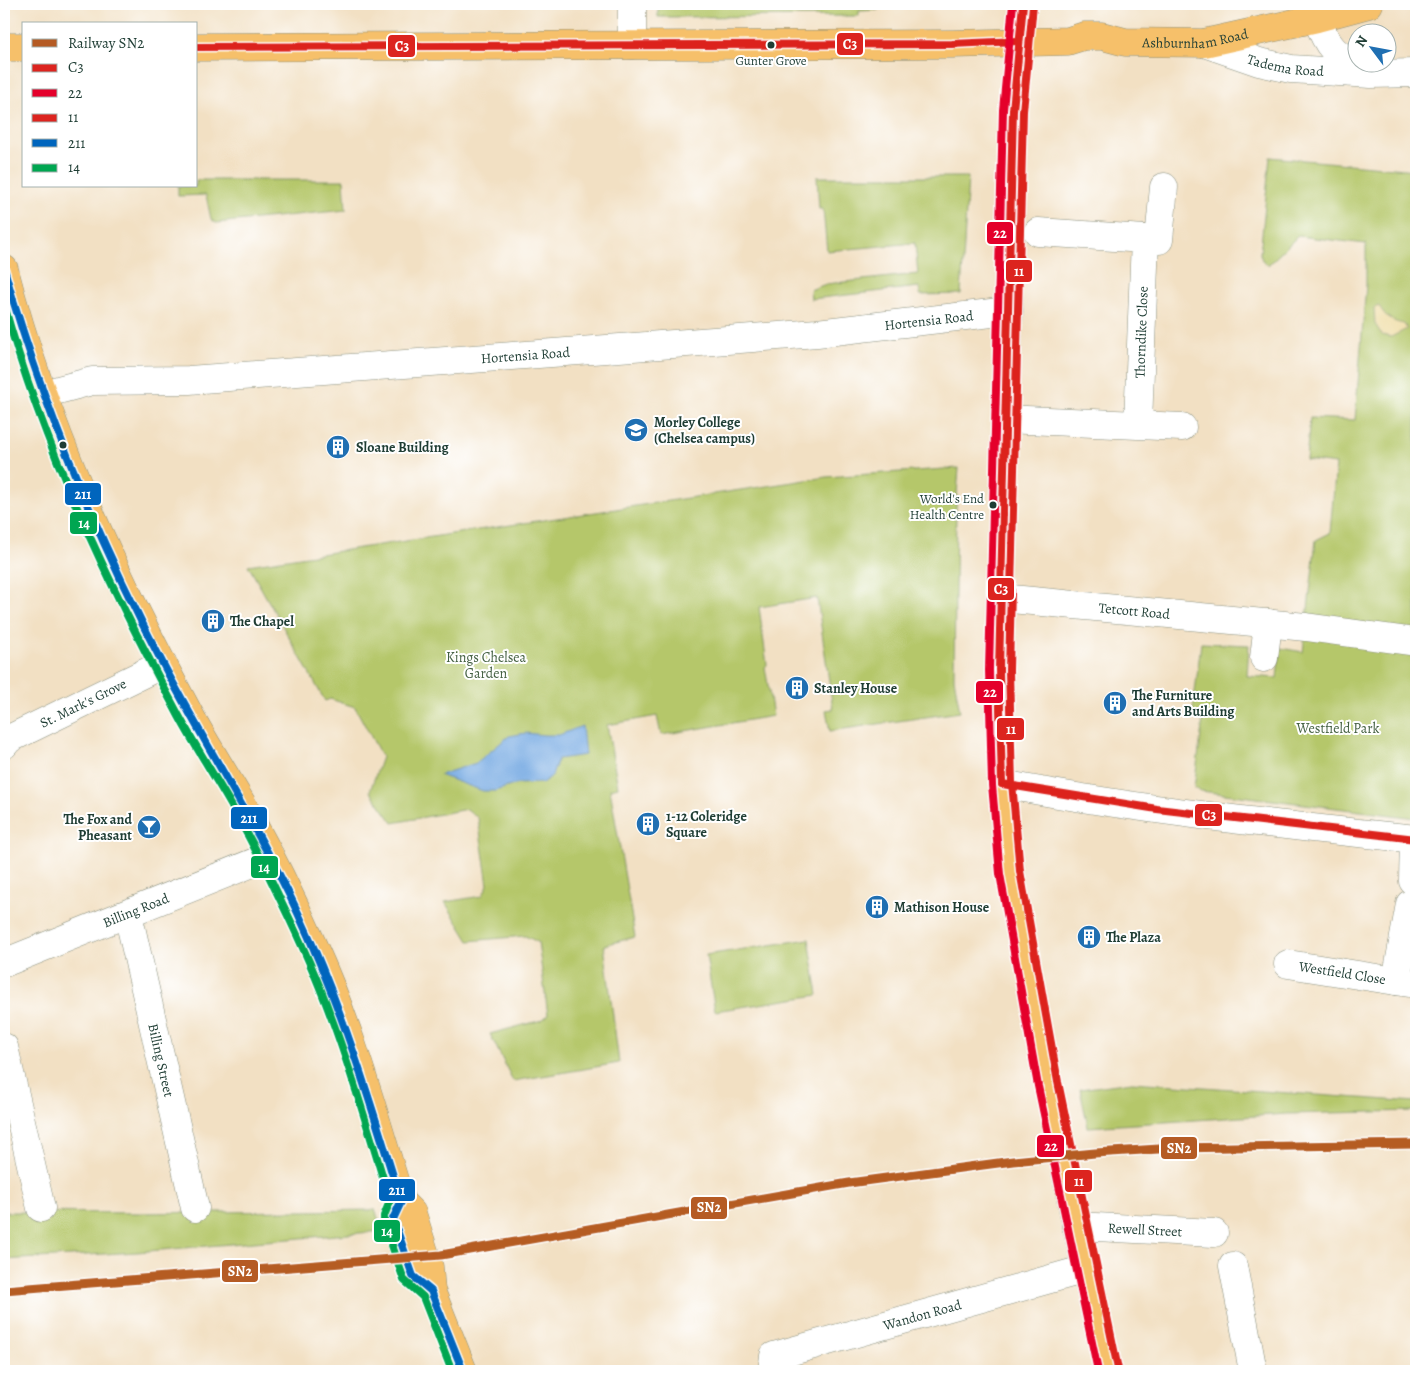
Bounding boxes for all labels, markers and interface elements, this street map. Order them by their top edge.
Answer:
legend [22,22,198,188]
north arrow [1348,22,1398,72]
street label: Ashburnham Road [1141,24,1250,53]
line badge: C3 [836,32,864,56]
text: N [1351,32,1372,51]
text: Railway SN2 [68,33,144,53]
line badge: C3 [387,34,416,58]
text: C3 [843,35,857,54]
text: C3 [395,37,409,56]
marker: Gunter Grove [766,40,776,50]
street label: Tadema Road [1244,50,1325,81]
place label: Gunter Grove [735,52,807,69]
text: C3 [68,57,84,77]
text: 22 [68,83,82,103]
text: 11 [68,107,78,127]
text: 211 [68,133,85,153]
text: 14 [68,157,80,177]
line badge: 22 [986,221,1014,245]
text: 22 [993,224,1007,243]
line badge: 11 [1005,259,1033,283]
text: 11 [1014,262,1024,281]
street label: Thorndike Close [1130,286,1153,378]
street label: Hortensia Road [883,306,975,335]
street label: Hortensia Road [480,343,571,368]
place label: Morley College (Chelsea campus) [654,413,755,448]
school or university icon: Morley College (Chelsea campus) [623,417,649,443]
building icon: Sloane Building [325,434,351,460]
place label: Sloane Building [356,438,450,457]
unlabelled marker [58,440,68,450]
line badge: 211 [64,482,102,506]
text: 211 [75,485,91,504]
place label: World's End Health Centre [910,490,984,523]
marker: World's End Health Centre [988,500,998,510]
line badge: 14 [69,511,98,535]
text: 14 [78,514,90,533]
line badge: C3 [987,577,1015,601]
text: C3 [994,580,1008,599]
street label: Tetcott Road [1098,598,1171,624]
building icon: The Chapel [200,608,226,634]
place label: The Chapel [230,612,294,631]
park label: Kings Chelsea Garden [446,648,527,683]
street label: St. Mark's Grove [37,674,130,733]
building icon: Stanley House [784,675,810,701]
place label: Stanley House [814,679,898,698]
line badge: 22 [975,680,1004,704]
text: 22 [983,683,997,702]
place label: The Furniture and Arts Building [1132,686,1235,721]
building icon: The Furniture and Arts Building [1102,690,1128,716]
line badge: 11 [996,717,1025,741]
park label: Westfield Park [1296,719,1380,738]
text: 11 [1006,720,1016,739]
line badge: C3 [1194,803,1223,827]
line badge: 211 [230,806,268,830]
text: C3 [1202,806,1216,825]
place label: 1-12 Coleridge Square [666,807,747,842]
text: 211 [241,809,257,828]
place label: The Fox and Pheasant [63,810,132,845]
building icon: 1-12 Coleridge Square [635,811,661,837]
bar icon: The Fox and Pheasant [136,814,162,840]
line badge: 14 [250,855,279,879]
text: 14 [258,858,270,877]
street label: Billing Road [100,888,172,932]
building icon: Mathison House [864,894,890,920]
place label: Mathison House [894,898,990,917]
building icon: The Plaza [1076,924,1102,950]
place label: The Plaza [1106,928,1161,947]
street label: Westfield Close [1296,957,1387,989]
street label: Billing Street [143,1022,179,1099]
line badge: 22 [1036,1134,1065,1158]
line badge: SN2 [1160,1136,1198,1160]
text: 22 [1044,1137,1058,1156]
text: SN2 [1167,1139,1191,1158]
line badge: 11 [1064,1169,1093,1193]
text: 11 [1074,1172,1084,1191]
line badge: 211 [378,1178,416,1202]
text: 211 [389,1181,405,1200]
line badge: SN2 [690,1196,728,1220]
text: SN2 [697,1198,721,1217]
line badge: 14 [373,1219,401,1243]
street label: Rewell Street [1107,1219,1183,1241]
text: 14 [381,1222,393,1241]
line badge: SN2 [221,1259,259,1283]
text: SN2 [228,1262,252,1281]
street label: Wandon Road [880,1295,964,1335]

